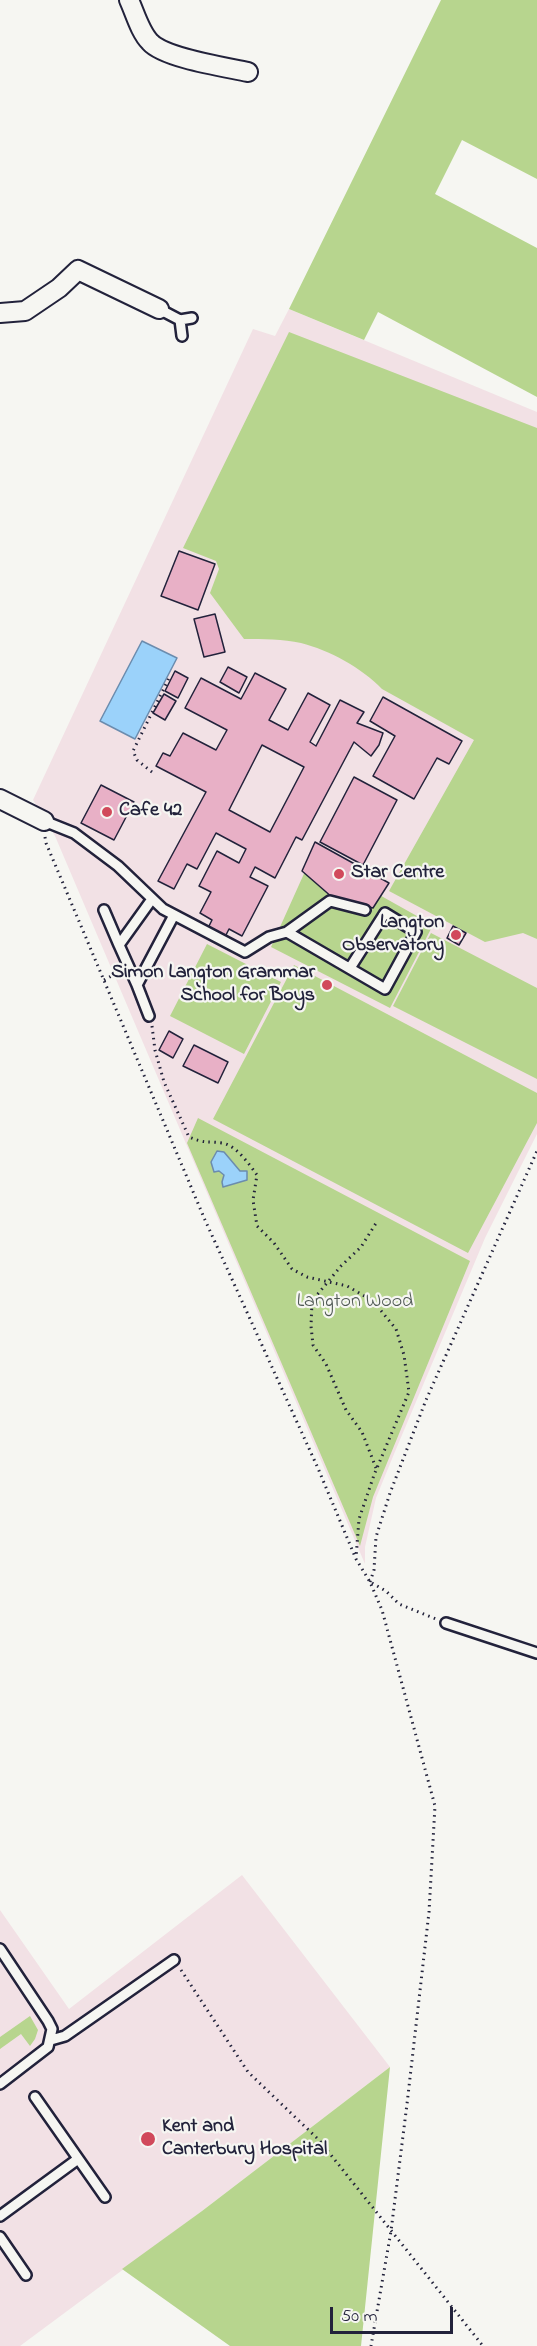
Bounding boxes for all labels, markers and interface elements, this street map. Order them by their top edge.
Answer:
place label: Cafe 42 [119,800,182,824]
marker: Cafe 42 [100,805,114,819]
place label: Star Centre [351,862,444,886]
marker: Star Centre [332,867,346,881]
place label: Langton Observatory [342,912,444,959]
marker: Langton Observatory [449,928,463,942]
place label: Simon Langton Grammar School for Boys [111,962,315,1009]
marker: Simon Langton Grammar School for Boys [320,978,334,992]
park label: Langton Wood [297,1291,413,1315]
place label: Kent and Canterbury Hospital [162,2116,327,2163]
marker: Kent and Canterbury Hospital [139,2130,157,2148]
scale bar [333,2295,456,2333]
text: 50 m [341,2304,378,2330]

